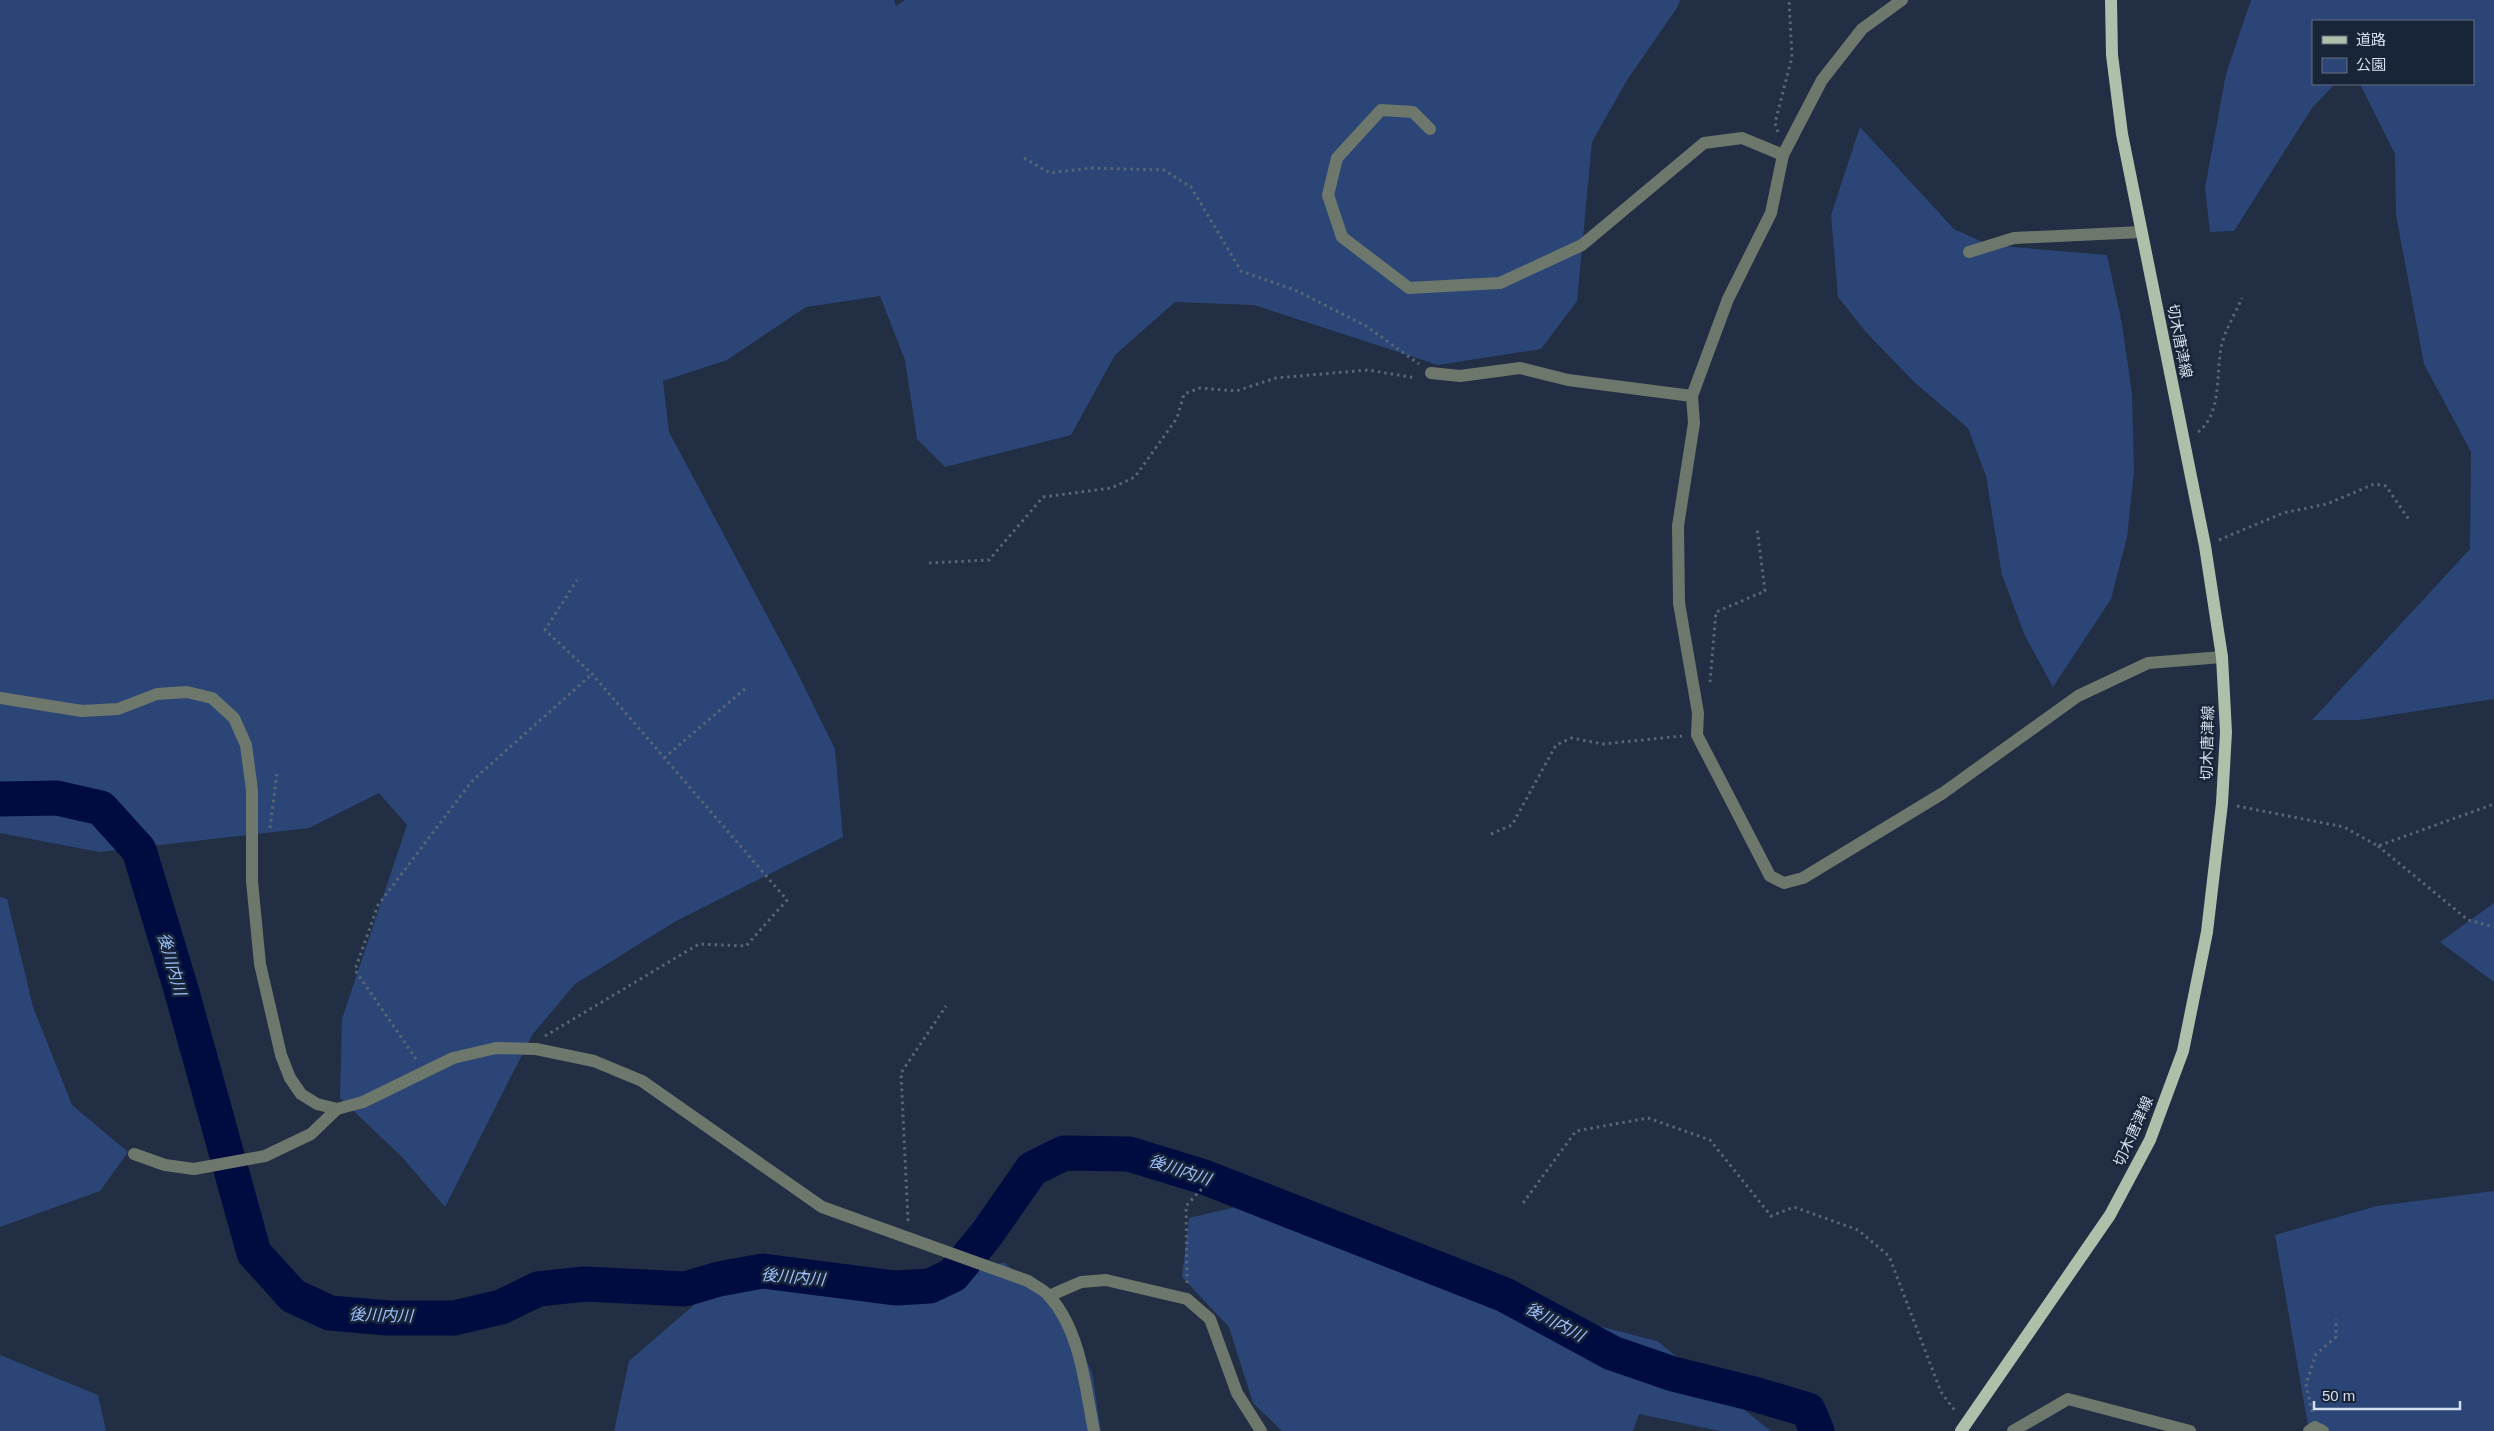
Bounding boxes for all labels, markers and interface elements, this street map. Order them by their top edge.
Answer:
legend [2312,20,2474,85]
text: 道路 [2356,31,2386,48]
text: 公園 [2356,56,2386,73]
street label: 切木唐津線 [2164,303,2196,379]
street label: 切木唐津線 [2198,705,2216,781]
water label: 後川内川 [155,931,190,999]
street label: 切木唐津線 [2110,1093,2156,1169]
water label: 後川内川 [1147,1152,1215,1189]
water label: 後川内川 [760,1266,828,1288]
water label: 後川内川 [1523,1299,1589,1345]
water label: 後川内川 [349,1305,415,1325]
scale bar [2314,1378,2460,1410]
text: 50 m [2322,1387,2355,1404]

